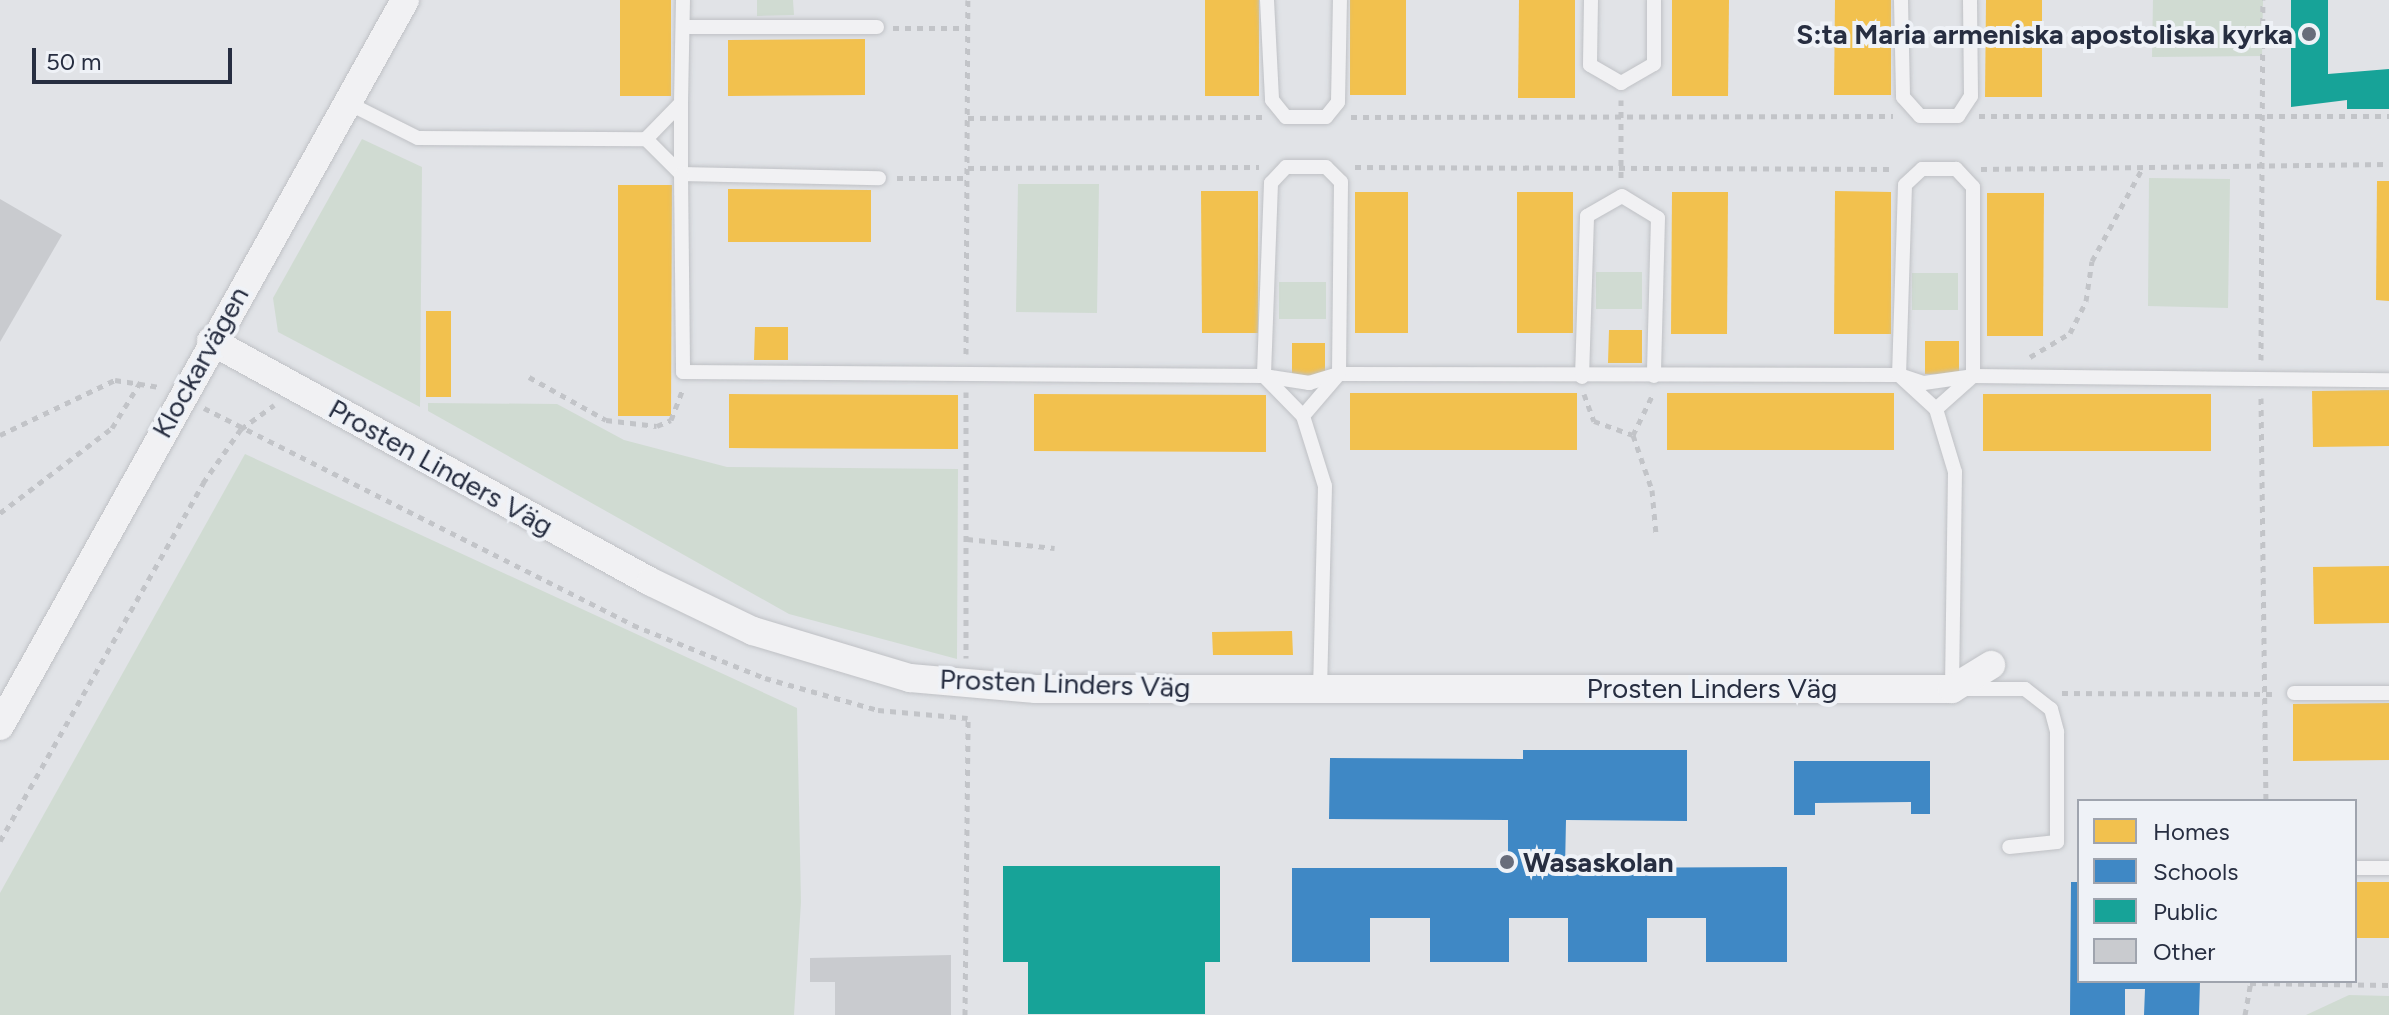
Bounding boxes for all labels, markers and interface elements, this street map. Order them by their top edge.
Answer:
place label: S:ta Maria armeniska apostoliska kyrka [1796,17,2293,51]
marker: S:ta Maria armeniska apostoliska kyrka [2300,25,2318,43]
scale bar [36,32,236,82]
text: 50 m [46,47,102,76]
street label: Klockarvägen [145,280,255,444]
street label: Prosten Linders Väg [323,391,559,543]
street label: Prosten Linders Väg [939,662,1191,704]
street label: Prosten Linders Väg [1586,671,1838,705]
legend [2077,799,2357,983]
text: Homes [2153,817,2230,846]
place label: Wasaskolan [1523,845,1674,879]
marker: Wasaskolan [1498,853,1516,871]
text: Schools [2153,857,2238,886]
text: Public [2153,897,2218,926]
text: Other [2153,937,2215,966]

